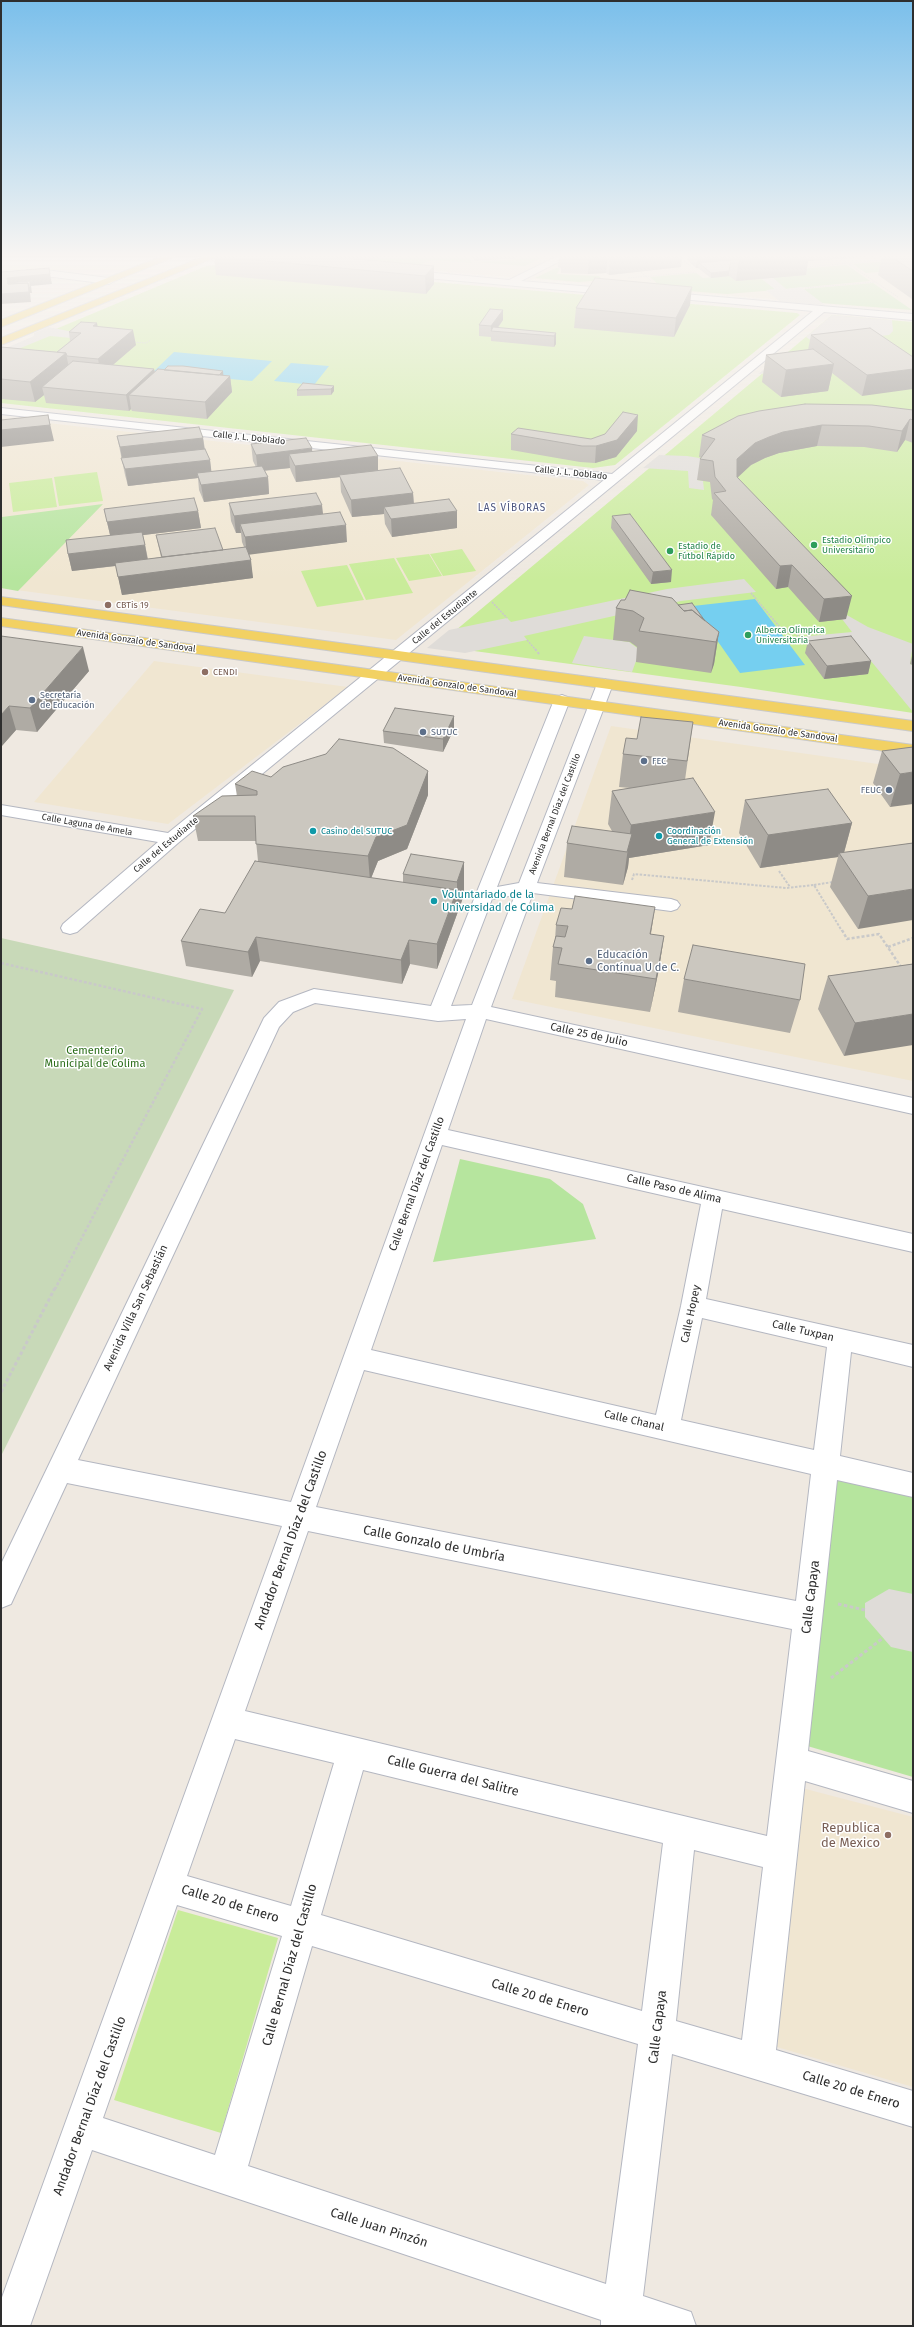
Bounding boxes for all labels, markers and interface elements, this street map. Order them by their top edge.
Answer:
street label: Calle J. L. Doblado [212,429,286,447]
street label: Calle J. L. Doblado [534,464,608,482]
district label: LAS VÍBORAS [478,502,546,514]
place label: Estadio Olímpico Universitario [822,535,891,556]
marker: Estadio Olímpico Universitario [809,540,819,550]
place label: Estadio de Fútbol Rápido [678,541,735,562]
marker: Estadio de Fútbol Rápido [665,546,675,556]
street label: Calle del Estudiante [410,587,480,647]
marker: CBTis 19 [103,600,113,610]
place label: CBTis 19 [116,600,149,610]
place label: Alberca Olímpica Universitaria [756,625,825,646]
street label: Avenida Gonzalo de Sandoval [76,627,196,655]
marker: Alberca Olímpica Universitaria [743,630,753,640]
marker: CENDI [200,667,210,677]
place label: CENDI [213,667,237,677]
street label: Avenida Gonzalo de Sandoval [397,672,517,700]
place label: Secretaría de Educación [40,690,94,711]
marker: Secretaría de Educación [27,695,37,705]
street label: Avenida Gonzalo de Sandoval [718,717,838,745]
marker: SUTUC [418,727,428,737]
place label: SUTUC [431,727,458,737]
street label: Avenida Bernal Díaz del Castillo [527,752,583,876]
marker: FEC [639,756,649,766]
place label: FEC [652,756,666,766]
place label: FEUC [861,785,881,795]
marker: FEUC [884,785,894,795]
street label: Calle Laguna de Amela [41,812,133,838]
street label: Calle del Estudiante [131,815,201,875]
marker: Casino del SUTUC [308,826,318,836]
place label: Casino del SUTUC [321,826,392,836]
place label: Coordinación General de Extensión [667,826,753,847]
marker: Coordinación General de Extensión [654,831,664,841]
place label: Voluntariado de la Universidad de Colima [442,888,554,914]
marker: Voluntariado de la Universidad de Colima [429,896,439,906]
place label: Educación Contínua U de C. [597,948,679,974]
marker: Educación Contínua U de C. [584,956,594,966]
street label: Calle 25 de Julio [549,1020,629,1050]
park label: Cementerio Municipal de Colima [45,1044,145,1070]
street label: Calle Bernal Díaz del Castillo [386,1115,448,1253]
street label: Calle Paso de Alima [625,1172,723,1206]
street label: Avenida Villa San Sebastián [101,1243,171,1373]
street label: Calle Hopey [678,1284,704,1344]
street label: Calle Tuxpan [771,1317,835,1345]
street label: Calle Chanal [603,1408,665,1434]
street label: Andador Bernal Díaz del Castillo [251,1448,331,1632]
street label: Calle Gonzalo de Umbría [362,1523,506,1565]
street label: Calle Capaya [799,1559,823,1635]
street label: Calle Guerra del Salitre [386,1752,520,1800]
place label: Republica de Mexico [821,1820,880,1851]
marker: Republica de Mexico [883,1830,893,1840]
street label: Calle 20 de Enero [179,1882,281,1926]
street label: Calle Bernal Díaz del Castillo [259,1882,321,2048]
street label: Calle 20 de Enero [489,1976,591,2020]
street label: Calle Capaya [646,1989,670,2065]
street label: Andador Bernal Díaz del Castillo [50,2014,130,2198]
street label: Calle 20 de Enero [800,2068,902,2112]
street label: Calle Juan Pinzón [328,2205,430,2251]

